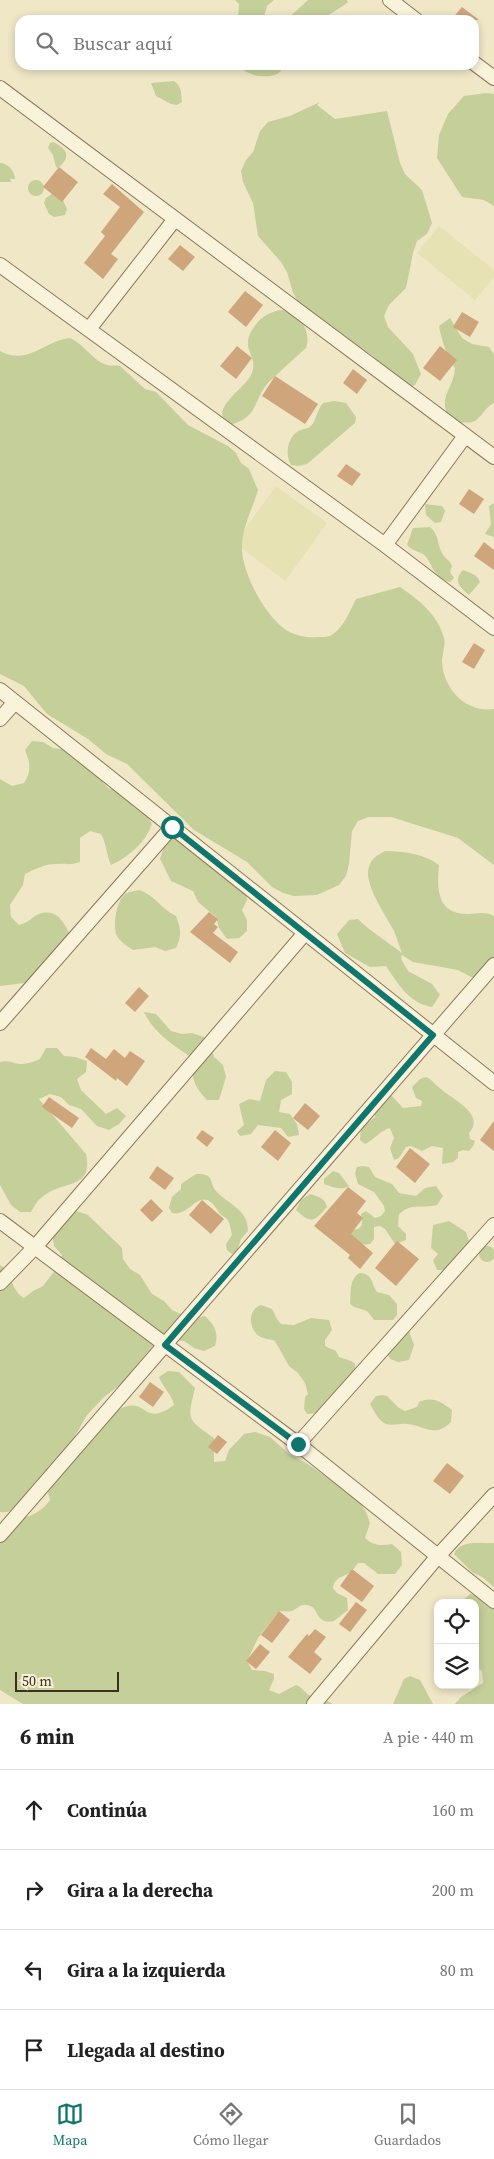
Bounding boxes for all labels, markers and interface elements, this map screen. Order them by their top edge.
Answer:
search box [15,15,479,70]
icon: search [33,29,61,57]
text: Buscar aquí [73,30,172,56]
route start [161,816,184,839]
route end [287,1433,310,1456]
map controls [434,1599,479,1689]
button: locate [434,1599,479,1644]
button: layers [434,1644,479,1689]
scale bar [15,1669,119,1692]
text: 50 m [22,1671,52,1691]
text: 6 min [20,1722,75,1751]
text: A pie · 440 m [383,1726,474,1748]
icon: ahead [20,1796,48,1824]
text: Continúa [67,1797,147,1823]
text: 160 m [432,1799,474,1821]
icon: right [20,1876,48,1904]
text: Gira a la derecha [67,1877,213,1903]
text: 200 m [432,1879,474,1901]
icon: left [20,1956,48,1984]
text: Gira a la izquierda [67,1957,226,1983]
text: 80 m [440,1959,474,1981]
icon: arrive [20,2036,48,2064]
text: Llegada al destino [67,2037,225,2063]
tab: Mapa [53,2100,87,2150]
tab: Cómo llegar [193,2100,268,2150]
tab: Guardados [374,2100,441,2150]

